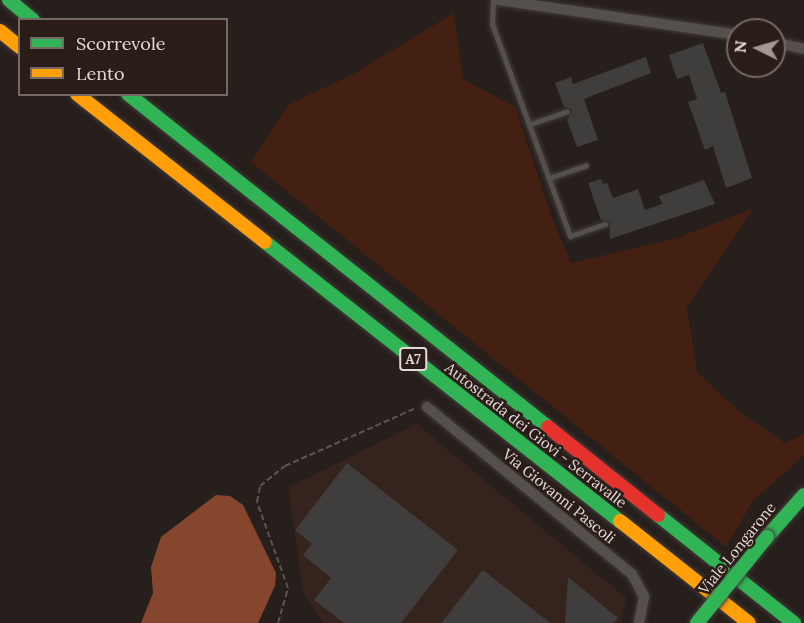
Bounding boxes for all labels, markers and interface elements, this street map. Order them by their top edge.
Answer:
legend [18,18,228,96]
north arrow [726,18,786,78]
text: Scorrevole [76,32,166,55]
text: N [730,40,751,54]
text: Lento [76,62,124,85]
road number: A7 [398,348,428,370]
street label: Autostrada dei Giovi - Serravalle [442,358,630,512]
street label: Via Giovanni Pascoli [499,445,619,547]
street label: Viale Longarone [695,499,779,597]

